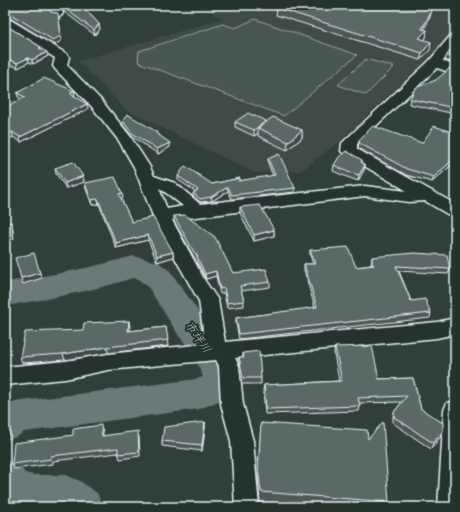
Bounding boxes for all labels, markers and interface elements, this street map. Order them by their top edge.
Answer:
water label: 市坪川 [181,317,217,356]

